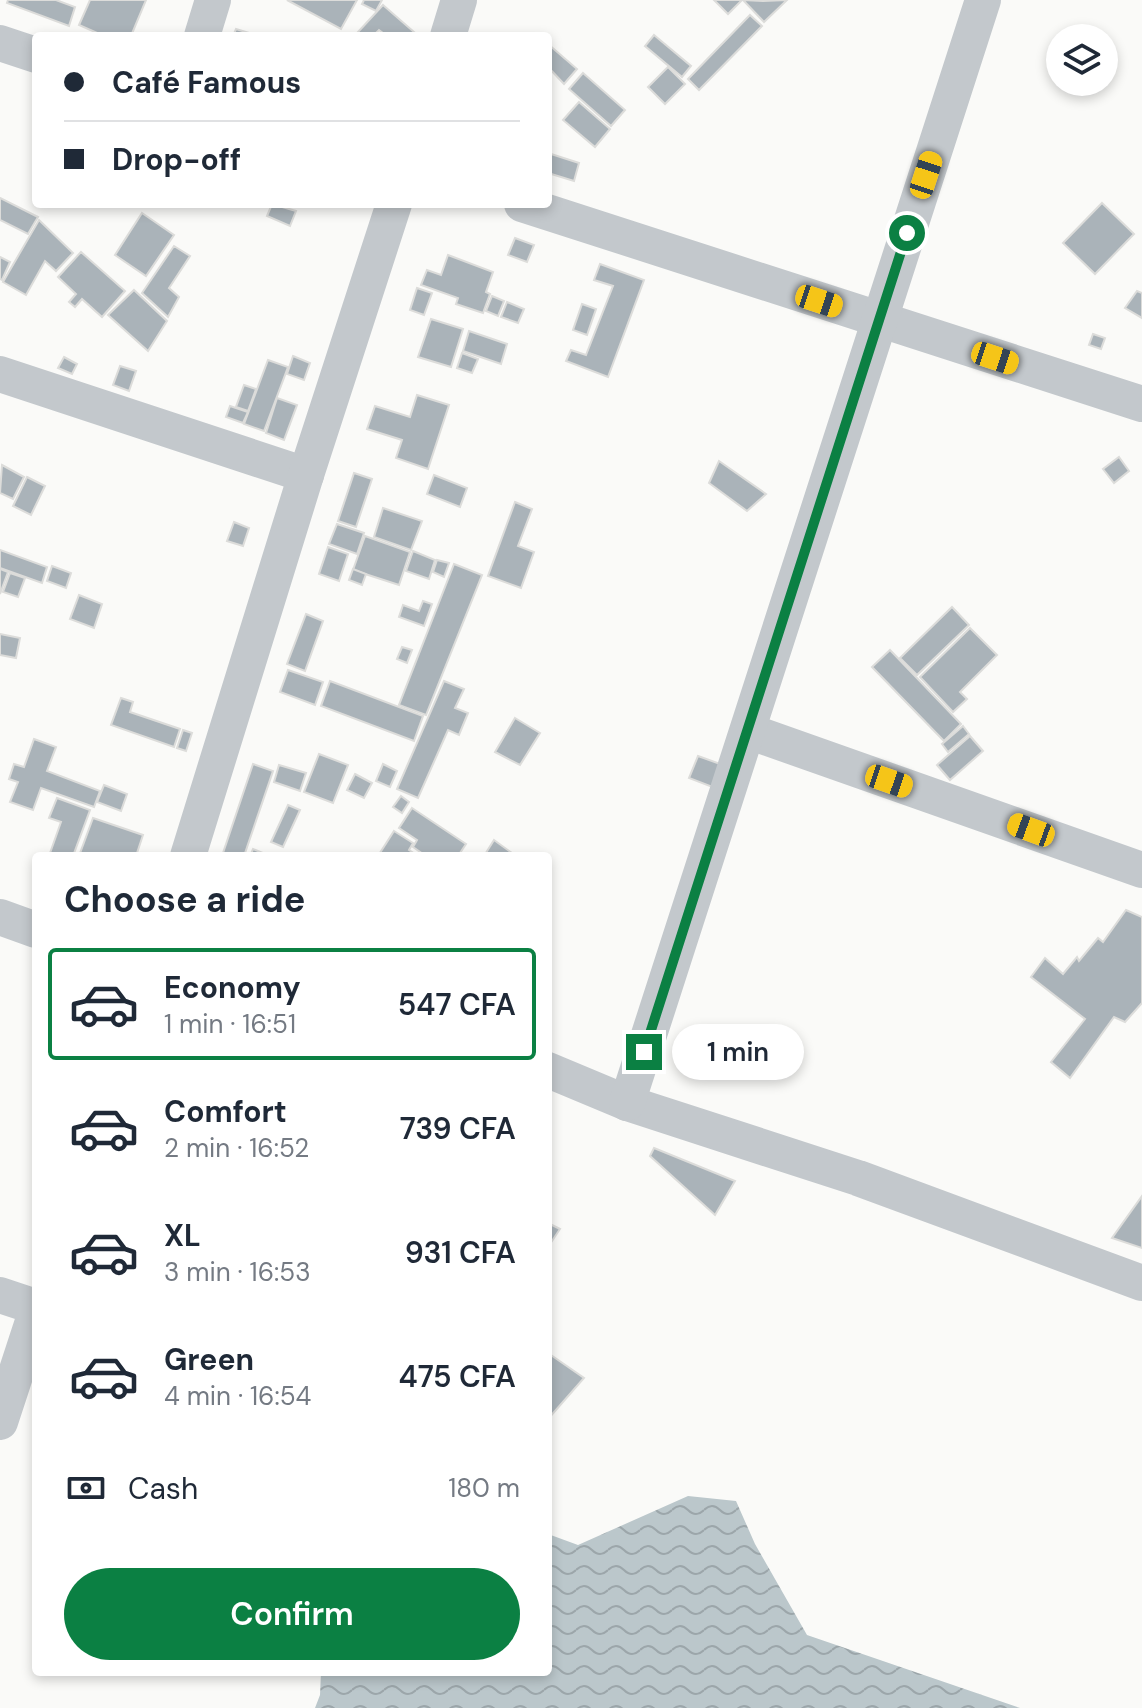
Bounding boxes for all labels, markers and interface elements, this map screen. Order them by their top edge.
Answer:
map controls [1046,24,1118,96]
button: layers [1046,24,1118,96]
text: Café Famous [112,63,301,102]
text: Drop-off [112,140,241,179]
car [907,148,945,202]
route start [889,215,925,251]
car [792,282,846,320]
car [968,339,1022,377]
car [862,762,916,800]
car [1004,811,1058,849]
text: Choose a ride [64,876,305,923]
icon: car [68,968,140,1040]
text: Economy [164,968,301,1007]
text: 547 CFA [398,985,516,1024]
text: 1 min · 16:51 [164,1007,296,1041]
callout: 1 min [672,1024,804,1080]
route end [626,1034,662,1070]
text: 1 min [707,1035,769,1069]
icon: car [68,1092,140,1164]
text: Comfort [164,1092,287,1131]
text: 739 CFA [400,1109,516,1148]
text: 2 min · 16:52 [164,1131,309,1165]
icon: car [68,1216,140,1288]
text: XL [164,1216,201,1255]
text: 931 CFA [405,1233,516,1272]
text: 3 min · 16:53 [164,1255,311,1289]
icon: car [68,1340,140,1412]
text: Green [164,1340,254,1379]
text: 475 CFA [399,1357,516,1396]
text: 4 min · 16:54 [164,1379,311,1413]
icon: cash [64,1466,108,1510]
text: Cash [128,1469,198,1508]
text: 180 m [448,1471,520,1505]
button: Confirm [64,1568,520,1660]

